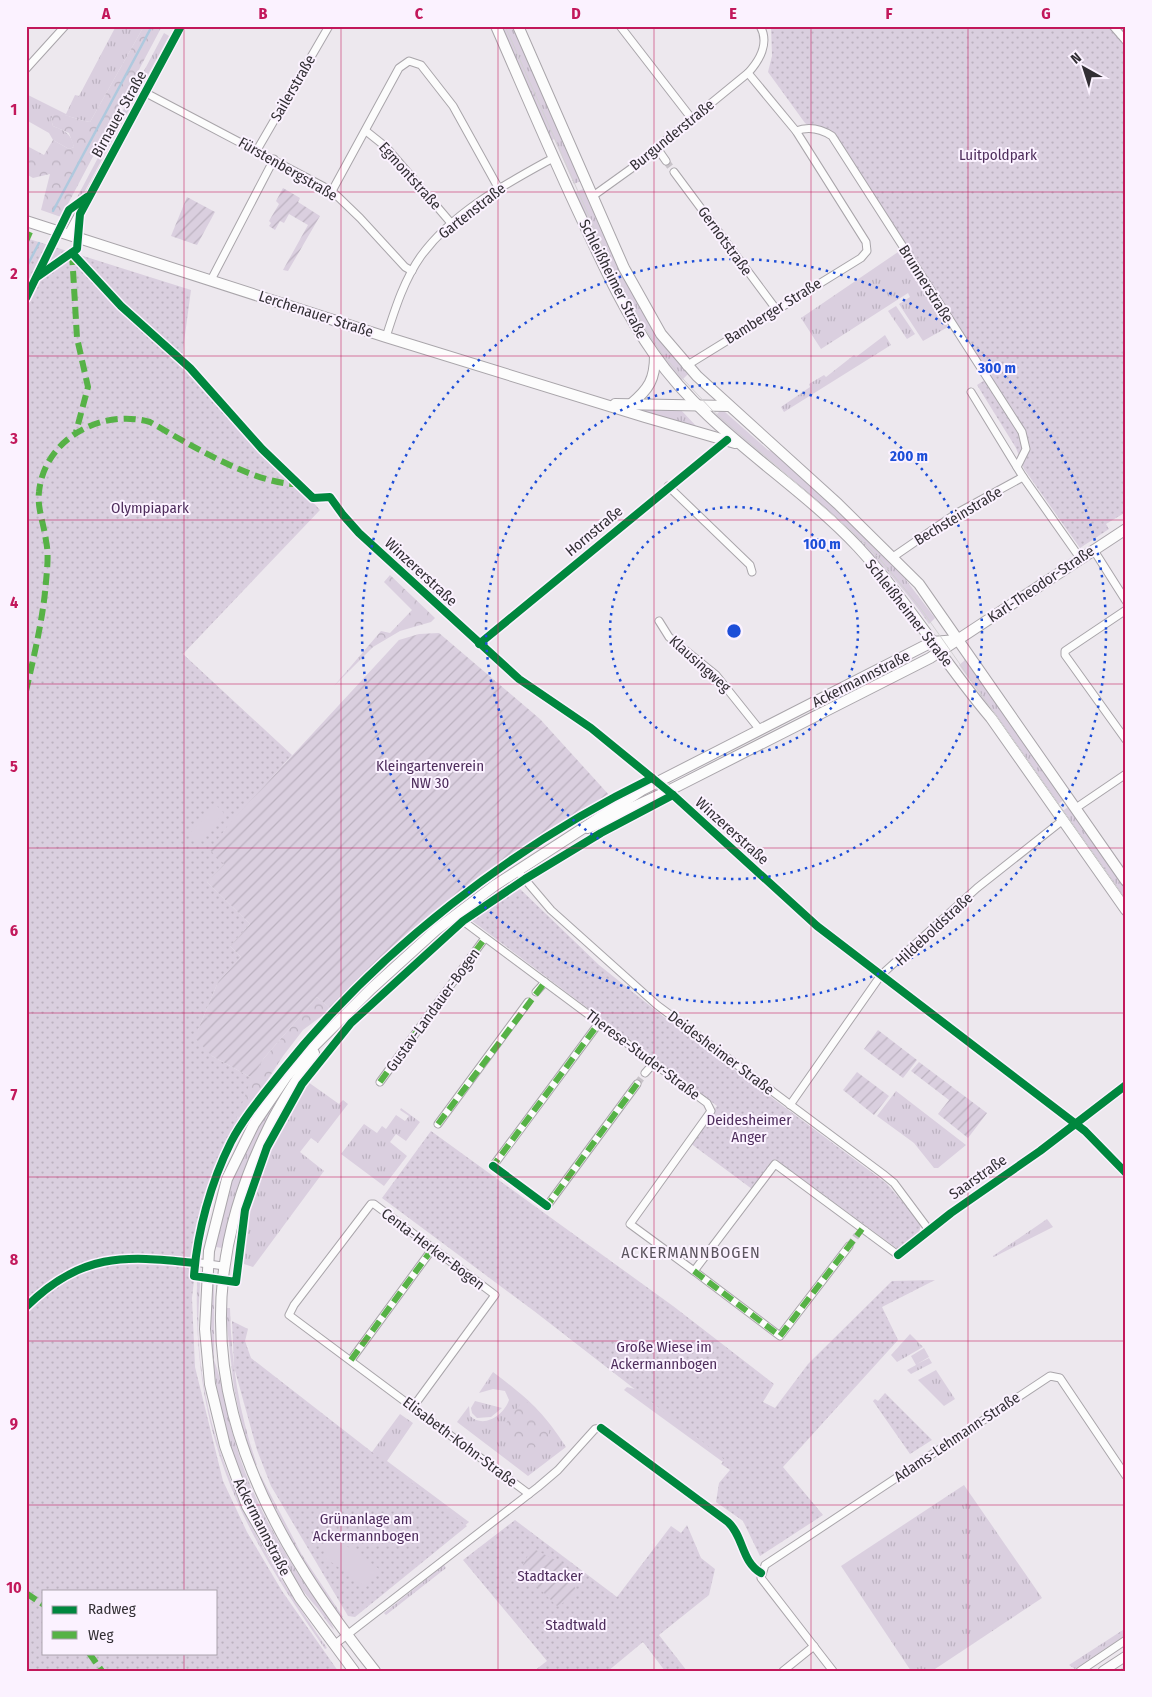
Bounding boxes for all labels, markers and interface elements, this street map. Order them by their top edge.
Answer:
text: A [101,4,111,23]
text: B [259,4,268,23]
text: C [415,4,424,23]
text: D [571,4,581,23]
text: E [729,4,737,23]
text: F [885,4,893,23]
text: G [1041,4,1051,23]
north arrow [1060,42,1110,92]
text: N [1068,49,1085,68]
street label: Sailerstraße [267,52,319,124]
street label: Birnauer Straße [88,67,150,161]
street label: Burgunderstraße [626,96,718,174]
text: 1 [11,100,17,119]
street label: Fürstenbergstraße [235,133,341,205]
street label: Egmontstraße [375,138,445,214]
park label: Luitpoldpark [959,146,1037,164]
street label: Gartenstraße [435,179,509,243]
street label: Gernotstraße [694,203,756,279]
street label: Schleißheimer Straße [575,216,651,342]
street label: Brunnerstraße [895,242,957,326]
text: 2 [9,264,18,283]
street label: Bamberger Straße [721,274,825,348]
street label: Lerchenauer Straße [256,287,376,341]
text: 300 m [977,359,1016,377]
text: 3 [9,429,18,448]
text: 200 m [889,447,928,465]
street label: Bechsteinstraße [911,483,1005,549]
park label: Olympiapark [111,499,189,517]
street label: Hornstraße [562,502,626,560]
street label: Winzererstraße [381,534,461,610]
text: 100 m [803,535,841,553]
street label: Karl-Theodor-Straße [984,542,1098,626]
street label: Schleißheimer Straße [861,556,957,670]
text: 4 [10,593,18,612]
centre of rings [725,622,743,640]
street label: Klausingweg [666,632,734,696]
street label: Ackermannstraße [809,647,913,711]
text: 5 [10,757,18,776]
park label: Kleingartenverein NW 30 [376,757,484,792]
street label: Winzererstraße [692,793,772,869]
street label: Hildeboldstraße [892,889,976,969]
text: 6 [10,921,18,940]
street label: Gustav-Landauer-Bogen [382,945,484,1075]
street label: Therese-Studer-Straße [582,1006,704,1104]
street label: Deidesheimer Straße [664,1007,778,1099]
text: 7 [11,1085,18,1104]
park label: Deidesheimer Anger [706,1111,792,1146]
street label: Saarstraße [946,1151,1010,1203]
street label: Centa-Herker-Bogen [378,1204,488,1294]
district label: ACKERMANNBOGEN [621,1243,761,1262]
text: 8 [10,1250,19,1269]
park label: Große Wiese im Ackermannbogen [611,1338,717,1373]
street label: Adams-Lehmann-Straße [891,1388,1023,1486]
street label: Elisabeth-Kohn-Straße [399,1393,521,1491]
text: 9 [10,1414,18,1433]
street label: Ackermannstraße [230,1475,294,1579]
park label: Grünanlage am Ackermannbogen [313,1510,419,1545]
park label: Stadtacker [517,1567,584,1585]
text: 10 [6,1578,22,1597]
legend [42,1590,218,1654]
text: Radweg [88,1600,136,1618]
park label: Stadtwald [545,1616,607,1634]
text: Weg [88,1626,114,1644]

